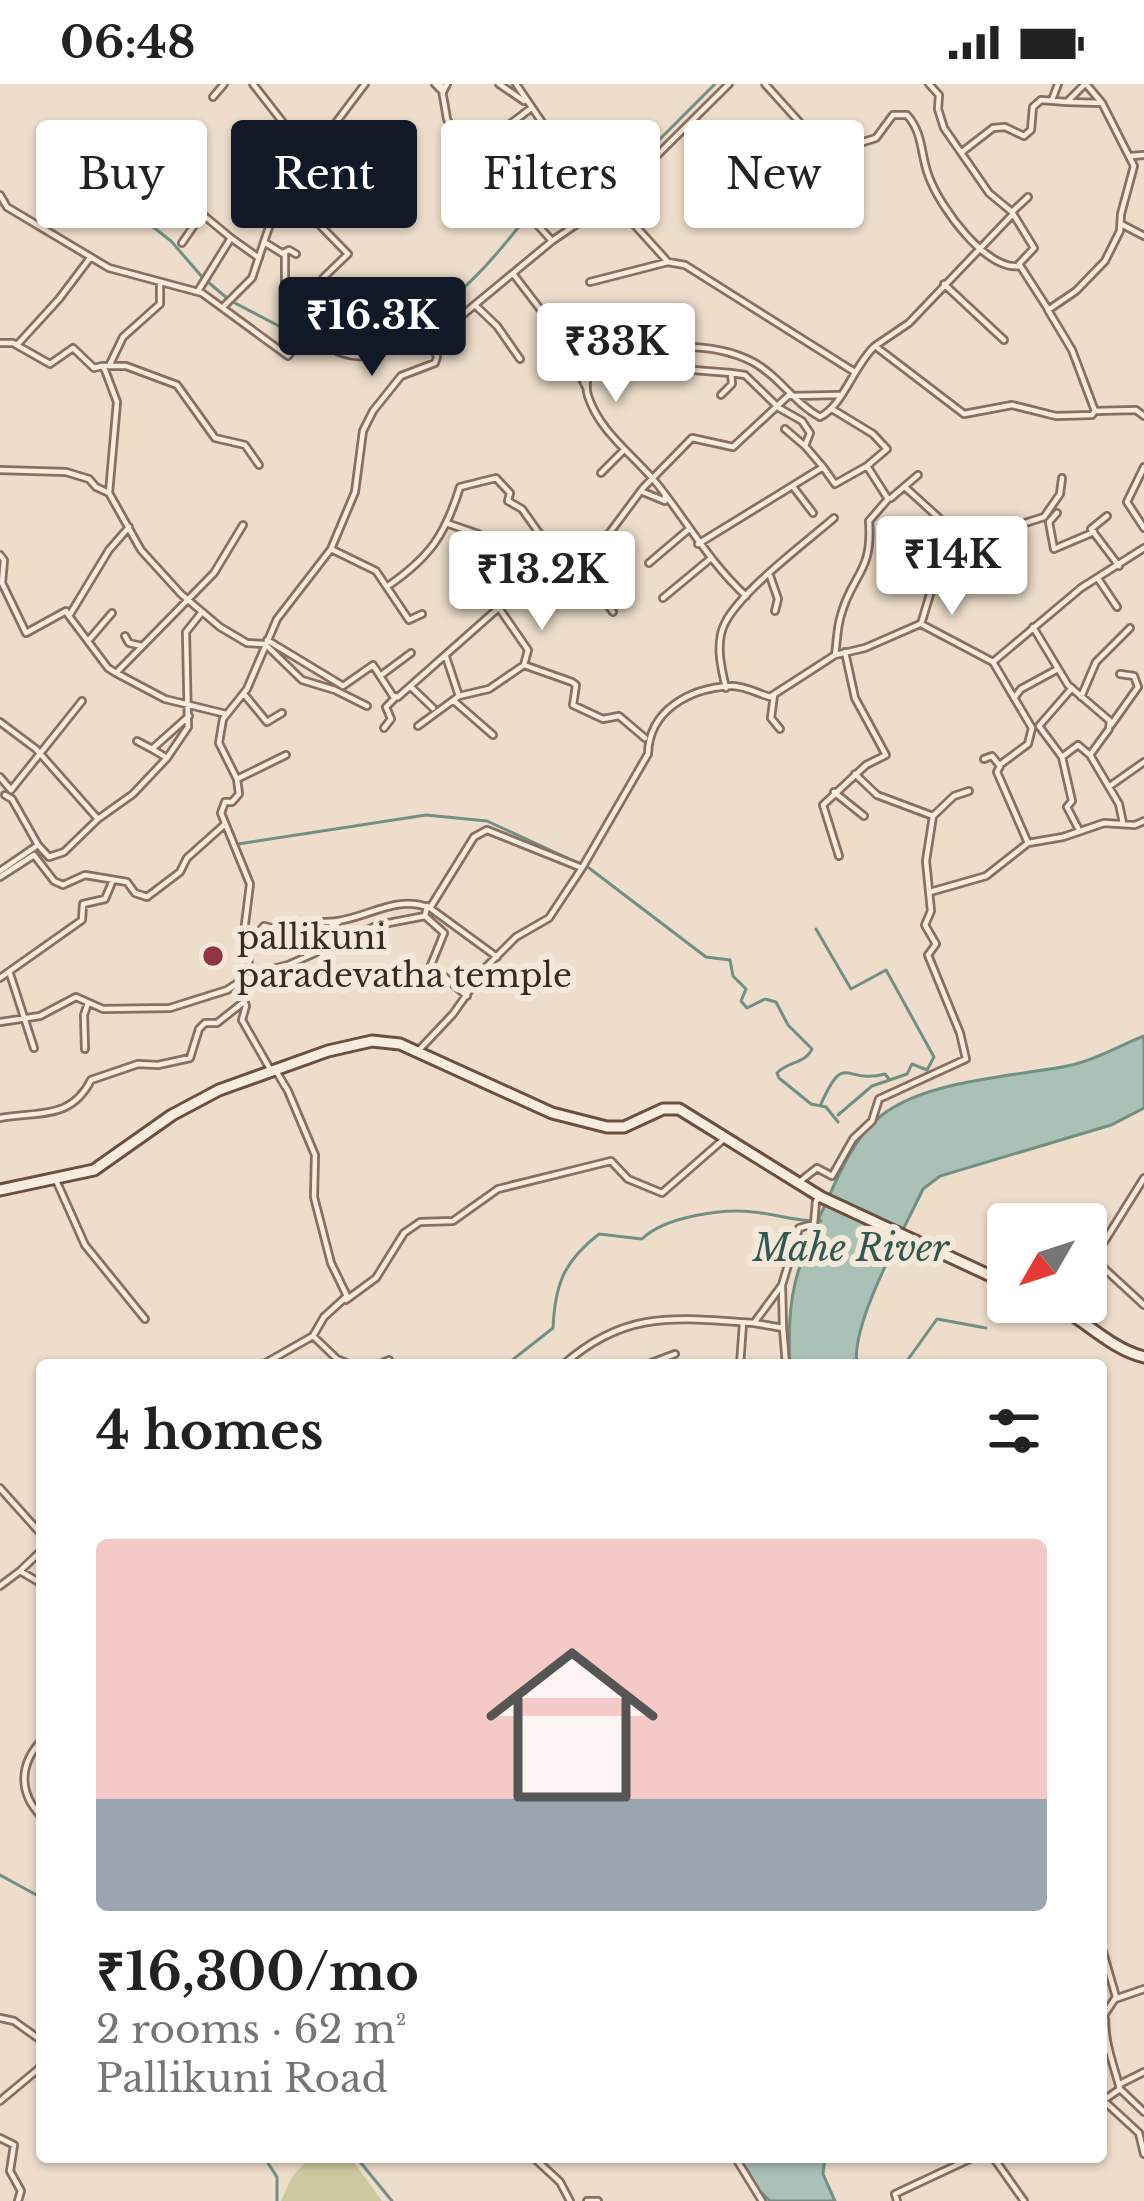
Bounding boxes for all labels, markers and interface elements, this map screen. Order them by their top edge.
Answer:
text: 06:48 [60,14,196,70]
chip: Buy [36,120,207,228]
chip: Rent [231,120,417,228]
chip: Filters [441,120,660,228]
chip: New [684,120,864,228]
pin: ₹16.3K [274,277,470,379]
text: ₹16.3K [306,291,438,340]
pin: ₹33K [545,303,687,405]
text: ₹33K [564,317,668,366]
pin: ₹14K [881,516,1023,618]
text: ₹14K [903,530,1001,579]
pin: ₹13.2K [444,531,640,633]
text: ₹13.2K [476,545,608,594]
place label: pallikuni paradevatha temple [237,917,572,996]
marker: pallikuni paradevatha temple [200,943,226,969]
north arrow [987,1203,1107,1323]
map controls [987,1203,1107,1323]
water label: Mahe River [752,1226,950,1271]
icon: filters [981,1398,1047,1464]
text: 4 homes [96,1400,324,1463]
icon: home [464,1617,680,1833]
text: ₹16,300/mo [96,1941,419,2004]
text: 2 rooms · 62 m² [96,2005,407,2054]
text: Pallikuni Road [96,2054,388,2103]

